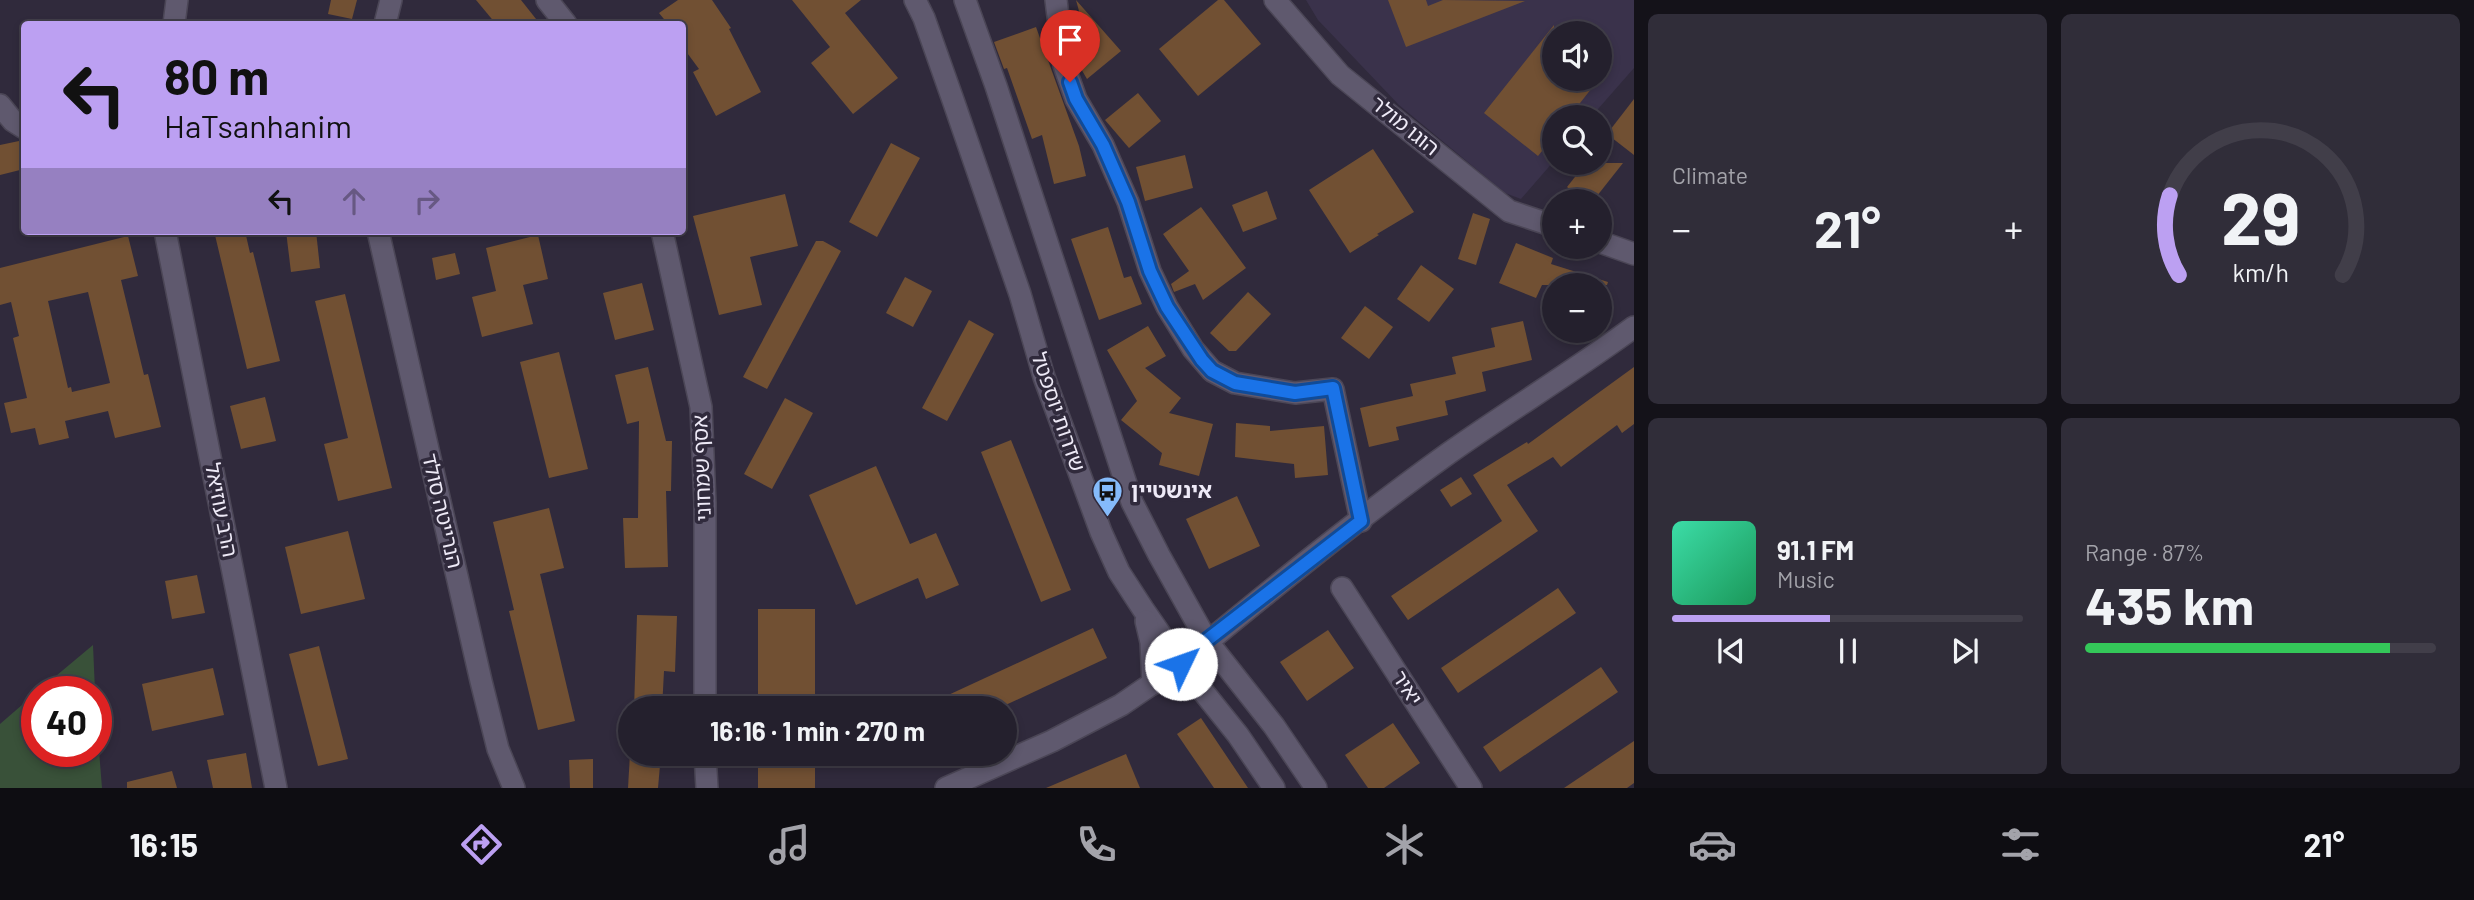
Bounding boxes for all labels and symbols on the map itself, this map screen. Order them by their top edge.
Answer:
pin [1040,10,1100,82]
street label: הוגו מולר [1367,90,1445,160]
street label: שדרות יוספטל [1027,349,1091,474]
street label: אסף שמחוני [686,414,715,522]
street label: הנרייטה סולד [418,451,469,571]
street label: הרב עוזיאל [201,460,244,559]
bus stop icon: אינשטיין [1091,474,1125,518]
place label: אינשטיין [1131,477,1212,502]
position arrow [1144,627,1218,701]
street label: יאיר [1388,665,1428,709]
speed limit sign: 40 [21,676,112,767]

